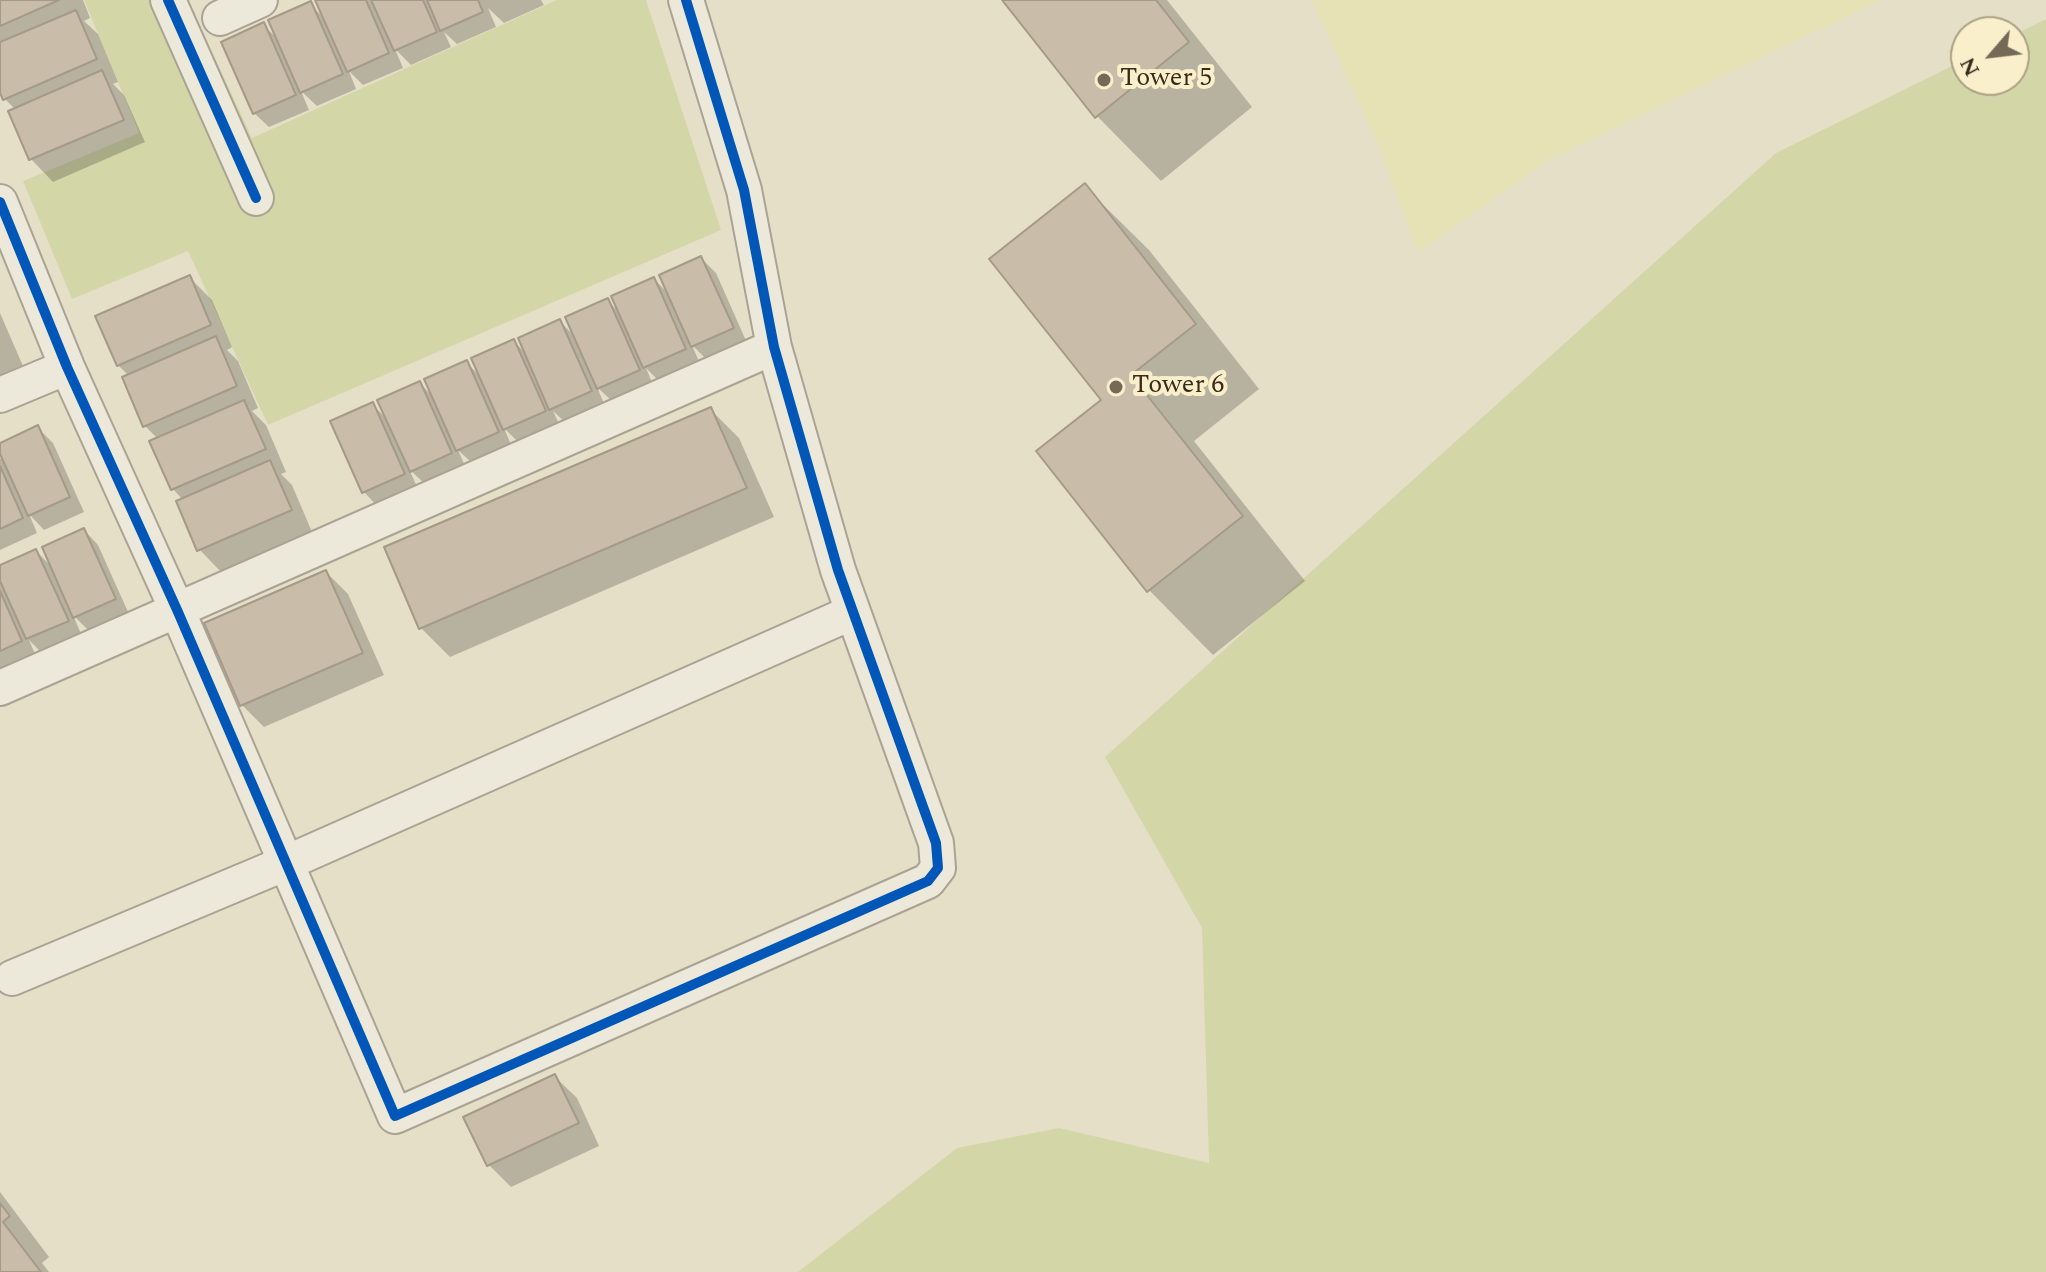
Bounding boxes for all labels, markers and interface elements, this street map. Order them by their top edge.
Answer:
north arrow [1950,16,2030,96]
text: N [1951,51,1989,82]
place label: Tower 5 [1120,64,1212,96]
marker: Tower 5 [1095,71,1113,89]
place label: Tower 6 [1132,371,1224,403]
marker: Tower 6 [1107,378,1125,396]

